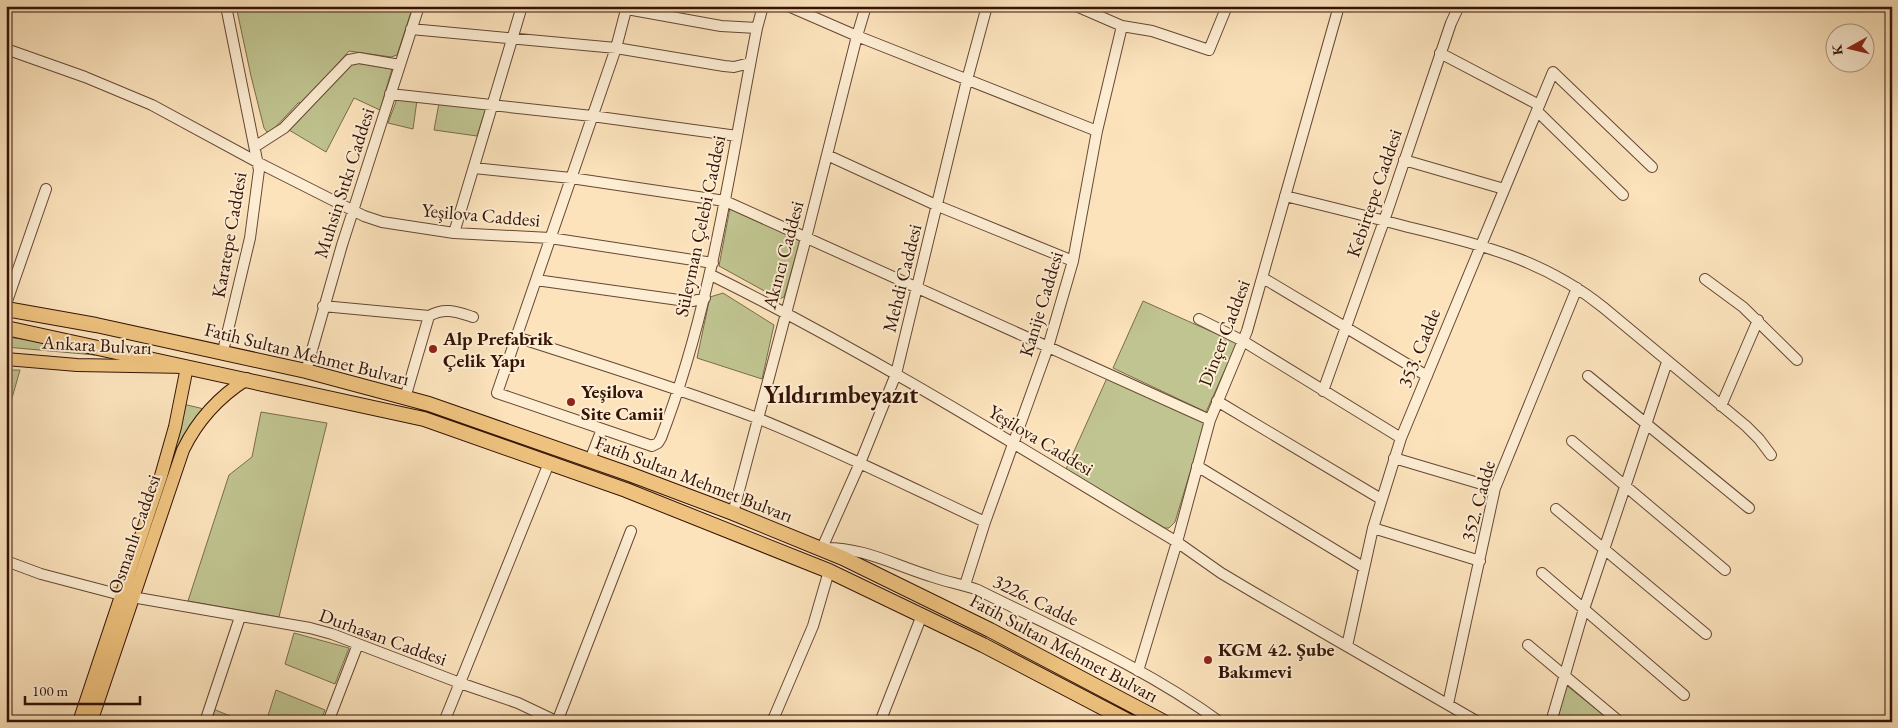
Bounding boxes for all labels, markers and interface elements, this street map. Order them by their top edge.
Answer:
north arrow [1826,22,1876,72]
text: K [1827,43,1847,56]
street label: Muhsin Sıtkı Caddesi [308,104,380,261]
street label: Kebirtepe Caddesi [1340,125,1408,260]
street label: Süleyman Çelebi Caddesi [669,133,732,319]
street label: Karatepe Caddesi [206,170,252,300]
street label: Yeşilova Caddesi [421,197,542,233]
street label: Akıncı Caddesi [756,198,810,313]
street label: Mehdi Caddesi [877,221,928,335]
street label: Kanije Caddesi [1013,248,1069,360]
street label: Dinçer Caddesi [1192,276,1256,390]
street label: 353. Cadde [1392,305,1446,391]
street label: Fatih Sultan Mehmet Bulvarı [202,316,412,392]
place label: Alp Prefabrik Çelik Yapı [442,326,554,373]
street label: Ankara Bulvarı [41,330,153,360]
marker: Alp Prefabrik Çelik Yapı [427,343,439,355]
place label: Yeşilova Site Camii [581,379,664,426]
district label: Yıldırımbeyazıt [764,379,918,411]
marker: Yeşilova Site Camii [565,396,577,408]
street label: Yeşilova Caddesi [984,399,1099,482]
street label: Fatih Sultan Mehmet Bulvarı [592,430,797,528]
street label: 352. Cadde [1455,458,1501,544]
street label: Osmanlı Caddesi [102,471,166,597]
street label: 3226. Cadde [989,569,1083,631]
street label: Fatih Sultan Mehmet Bulvarı [965,588,1163,708]
street label: Durhasan Caddesi [316,602,451,672]
place label: KGM 42. Şube Bakımevi [1218,637,1334,684]
marker: KGM 42. Şube Bakımevi [1202,654,1214,666]
scale bar [25,673,140,705]
text: 100 m [32,681,69,700]

